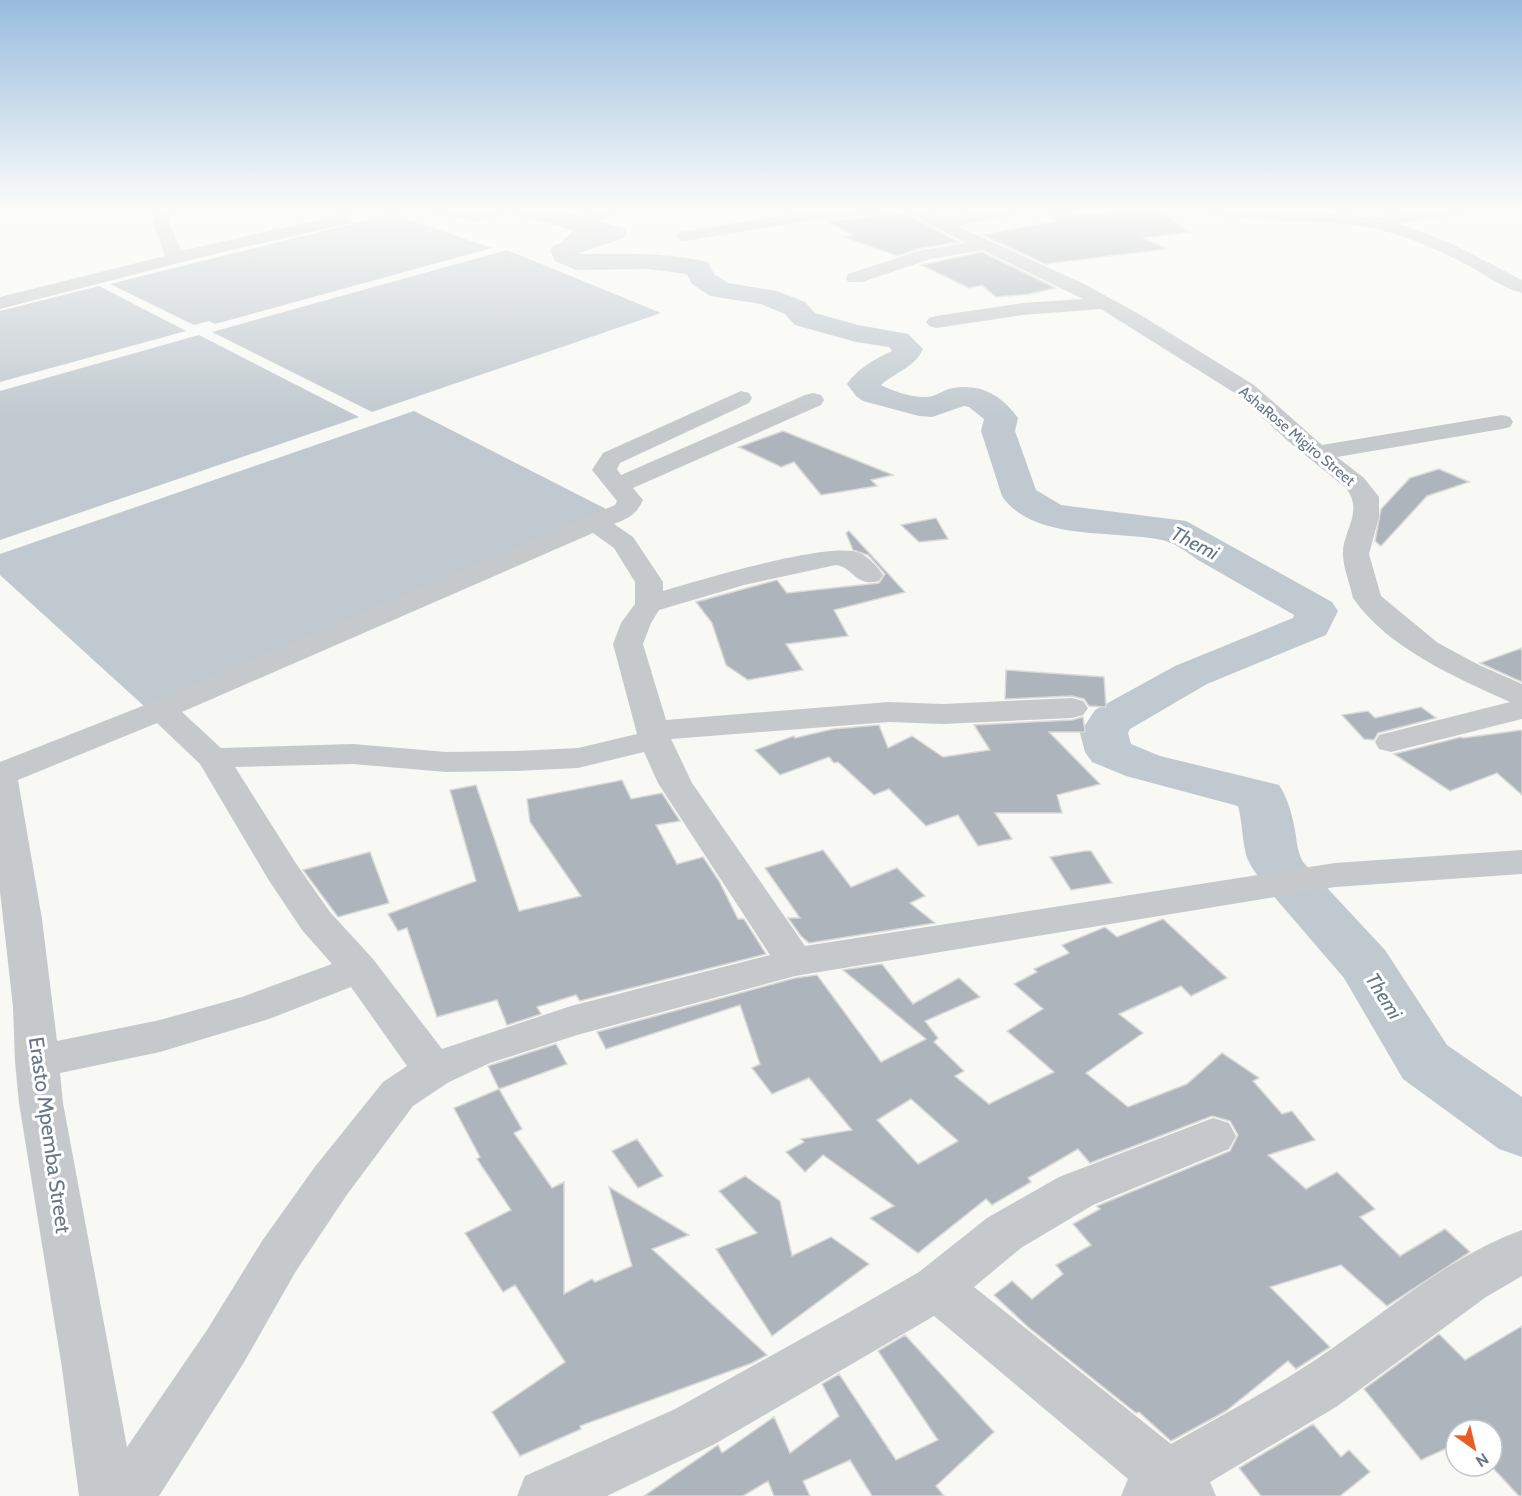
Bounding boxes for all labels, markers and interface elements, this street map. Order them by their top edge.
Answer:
street label: AshaRose Migiro Street [1235,382,1359,490]
water label: Themi [1167,521,1223,565]
water label: Themi [1361,968,1408,1024]
street label: Erasto Mpemba Street [24,1035,76,1235]
north arrow [1444,1418,1504,1478]
text: N [1472,1449,1492,1471]

